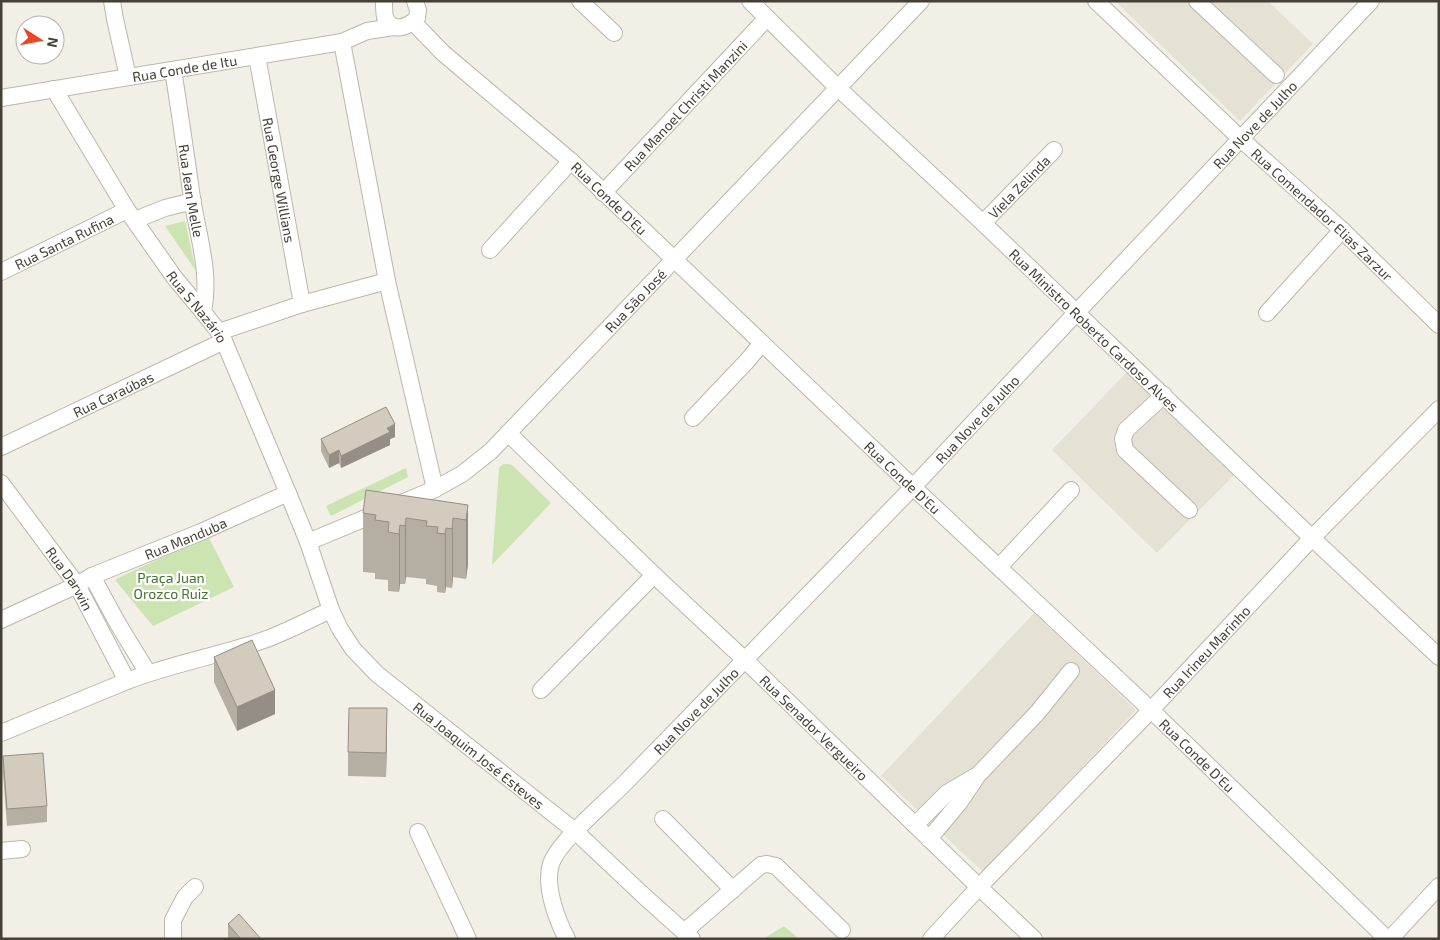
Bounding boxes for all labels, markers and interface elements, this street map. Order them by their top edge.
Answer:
north arrow [15,15,65,65]
text: N [44,36,63,49]
street label: Rua Manoel Christi Manzini [620,37,750,174]
street label: Rua Conde de Itu [131,51,238,85]
street label: Rua Nove de Julho [1209,77,1300,172]
street label: Rua George Willians [260,116,299,244]
street label: Rua Jean Melle [176,143,208,239]
street label: Rua Comendador Elias Zarzur [1248,144,1397,284]
street label: Viela Zelinda [984,151,1053,222]
street label: Rua Conde D'Eu [568,158,651,238]
street label: Rua Santa Rufina [11,210,116,273]
street label: Rua Ministro Roberto Cardoso Alves [1006,245,1182,414]
street label: Rua São José [601,265,669,335]
street label: Rua S Nazário [164,267,232,346]
street label: Rua Caraúbas [70,367,156,420]
street label: Rua Nove de Julho [931,371,1022,467]
street label: Rua Conde D'Eu [861,437,944,517]
street label: Rua Manduba [142,513,229,562]
street label: Rua Darwin [43,543,97,613]
park label: Praça Juan Orozco Ruiz [134,569,208,602]
street label: Rua Irineu Marinho [1159,602,1253,701]
street label: Rua Nove de Julho [650,663,742,757]
street label: Rua Senador Vergueiro [757,671,872,784]
street label: Rua Joaquim José Esteves [410,698,548,812]
street label: Rua Conde D'Eu [1156,715,1239,795]

